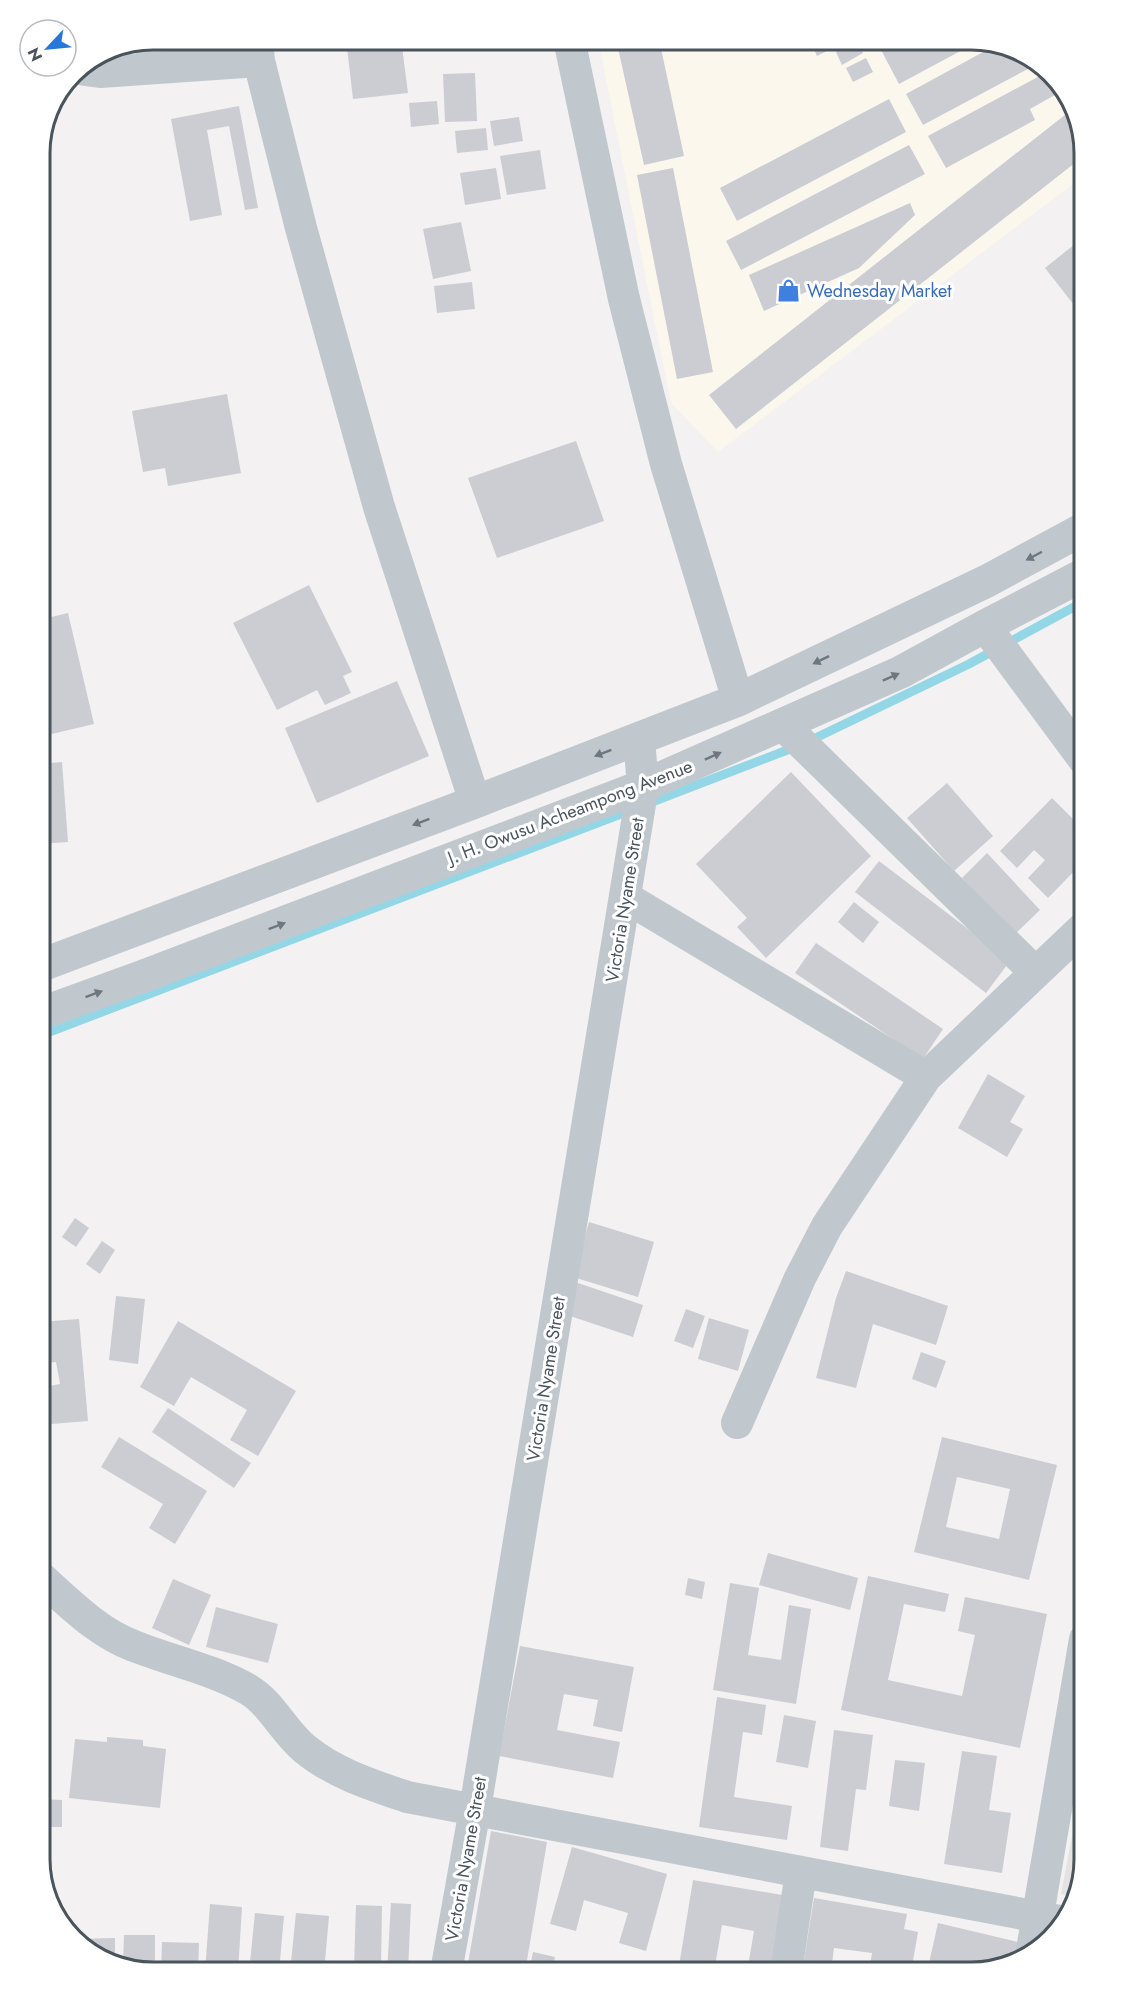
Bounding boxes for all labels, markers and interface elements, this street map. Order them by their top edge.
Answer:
north arrow [18,18,78,78]
text: N [22,44,48,65]
shop icon: Wednesday Market [776,278,802,304]
place label: Wednesday Market [807,278,952,304]
one-way arrow [1025,551,1042,561]
one-way arrow [812,656,829,665]
one-way arrow [882,672,900,681]
one-way arrow [594,748,612,758]
one-way arrow [704,751,722,761]
street label: J. H. Owusu Acheampong Avenue [442,753,696,871]
street label: Victoria Nyame Street [599,815,651,984]
one-way arrow [411,818,429,828]
one-way arrow [268,920,286,930]
one-way arrow [85,989,103,999]
street label: Victoria Nyame Street [520,1294,572,1463]
street label: Victoria Nyame Street [439,1774,493,1943]

